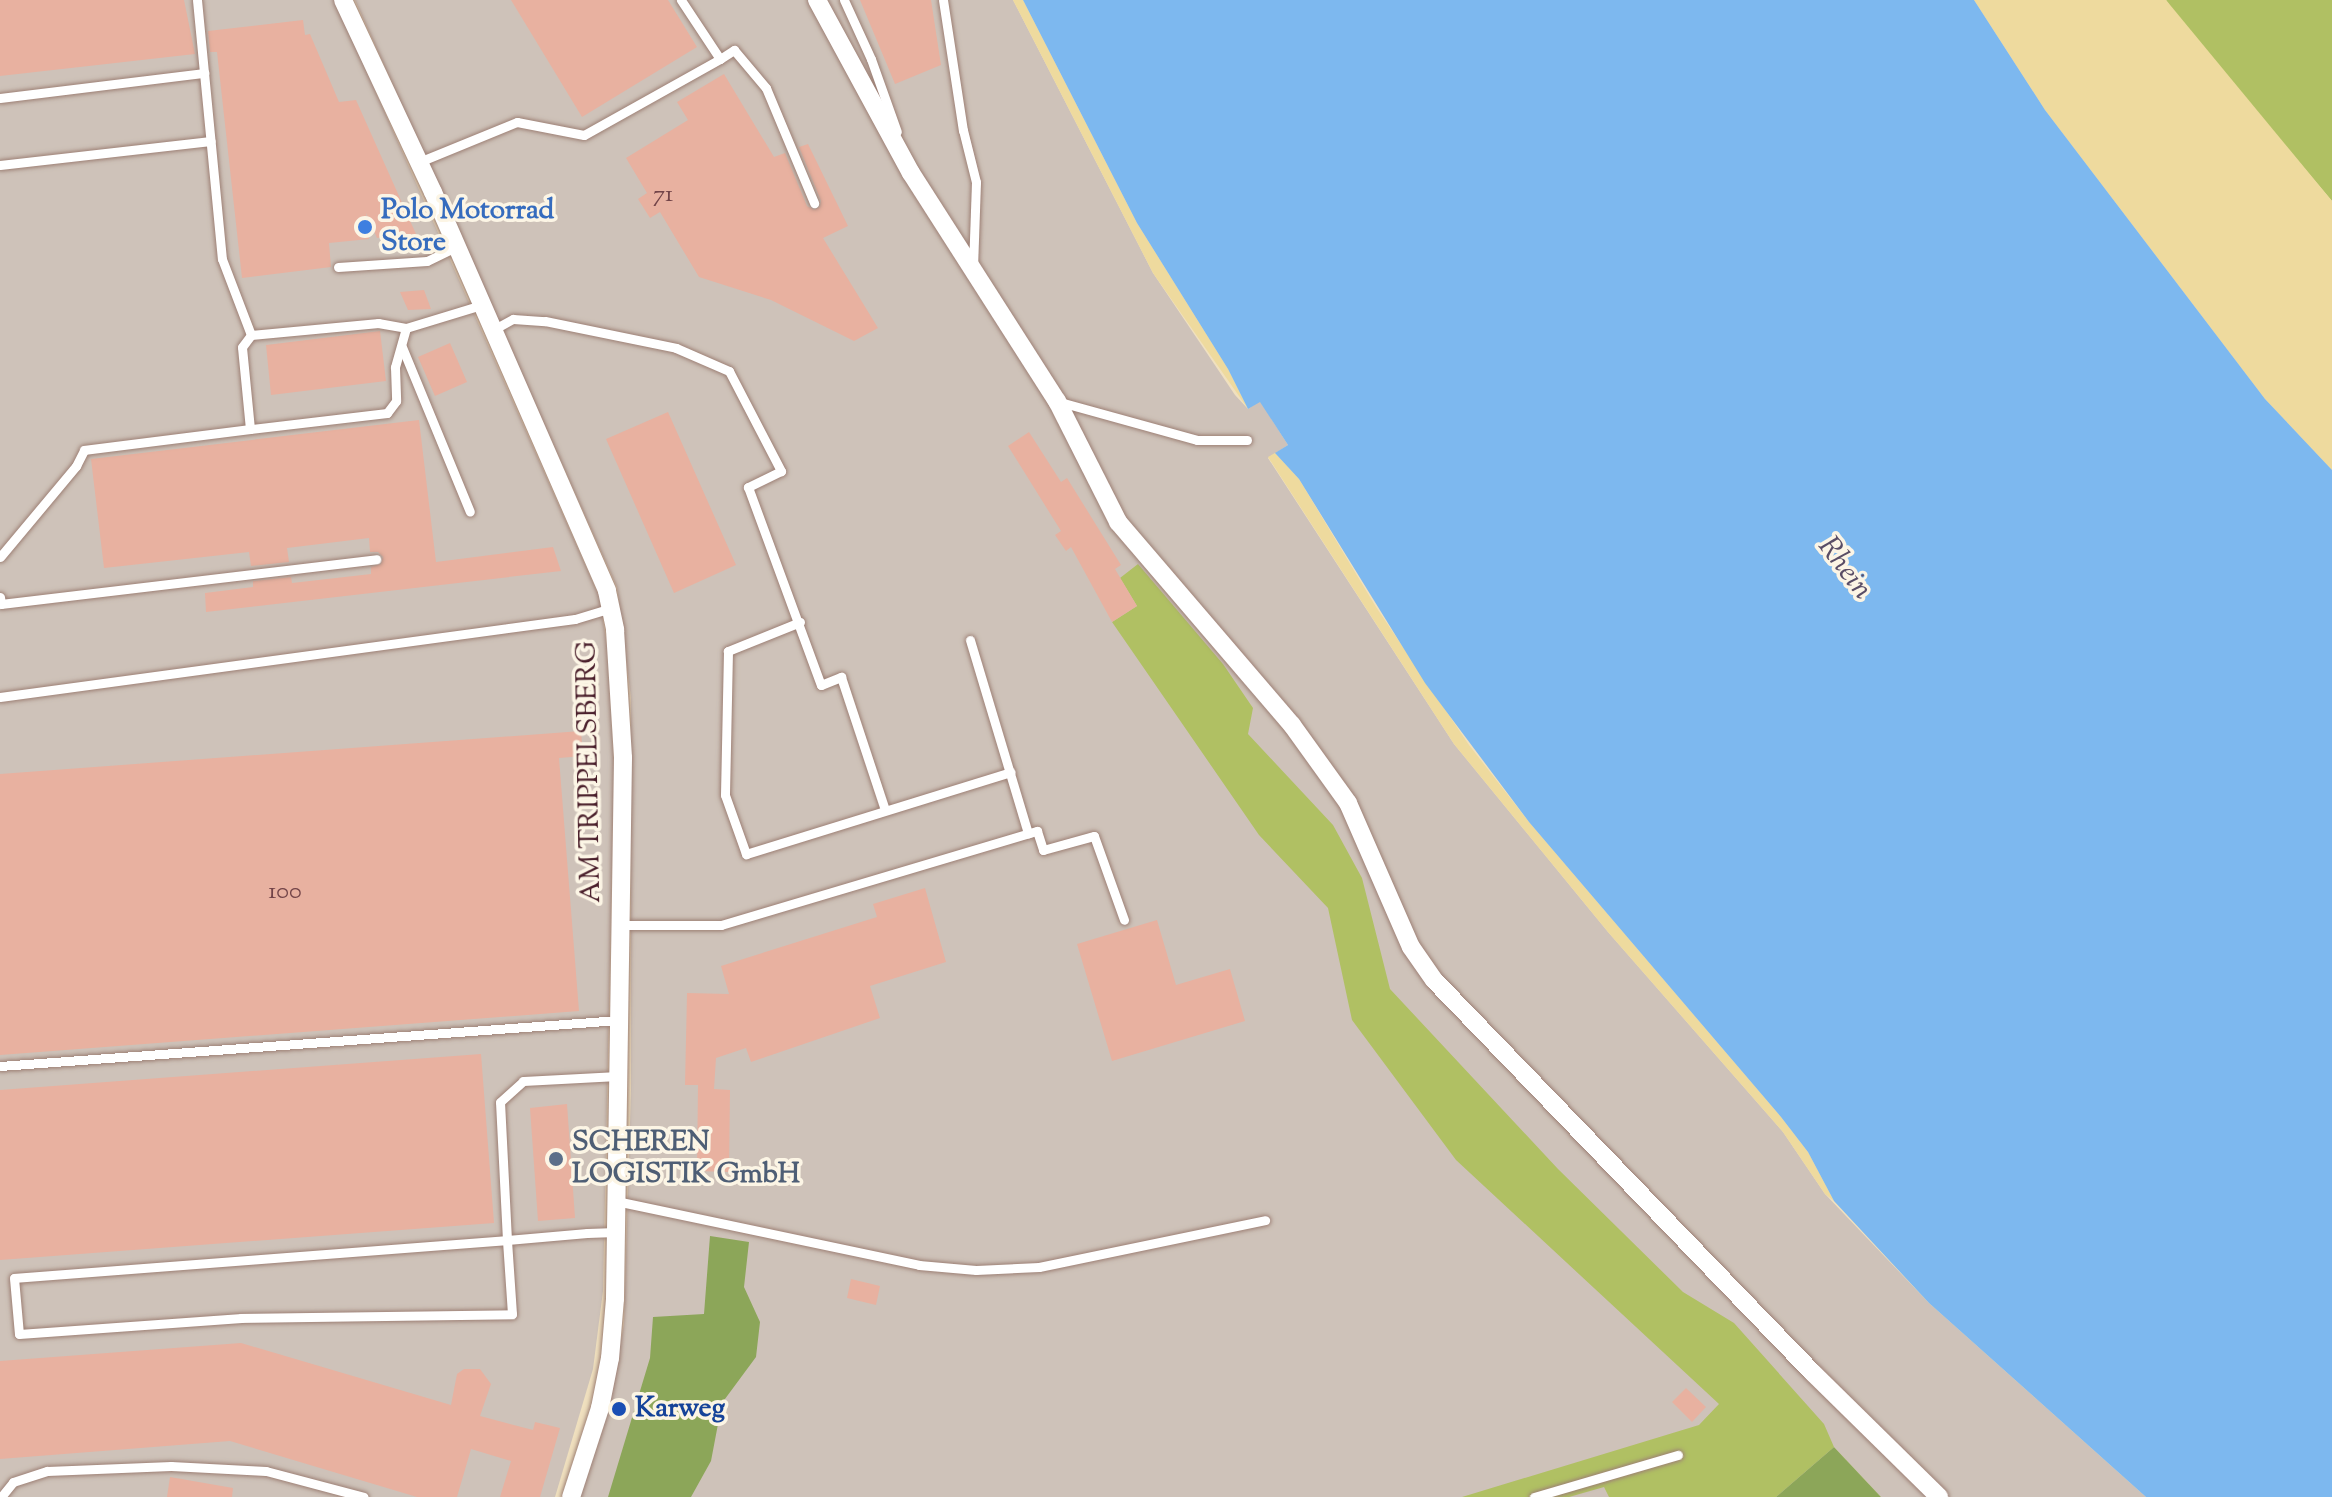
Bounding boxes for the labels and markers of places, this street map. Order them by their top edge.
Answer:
place label: Polo Motorrad Store [381,194,554,260]
marker: Polo Motorrad Store [356,218,374,236]
place label: SCHEREN LOGISTIK GmbH [572,1126,800,1192]
marker: SCHEREN LOGISTIK GmbH [547,1150,565,1168]
place label: Karweg [635,1392,725,1426]
marker: Karweg [610,1400,628,1418]

